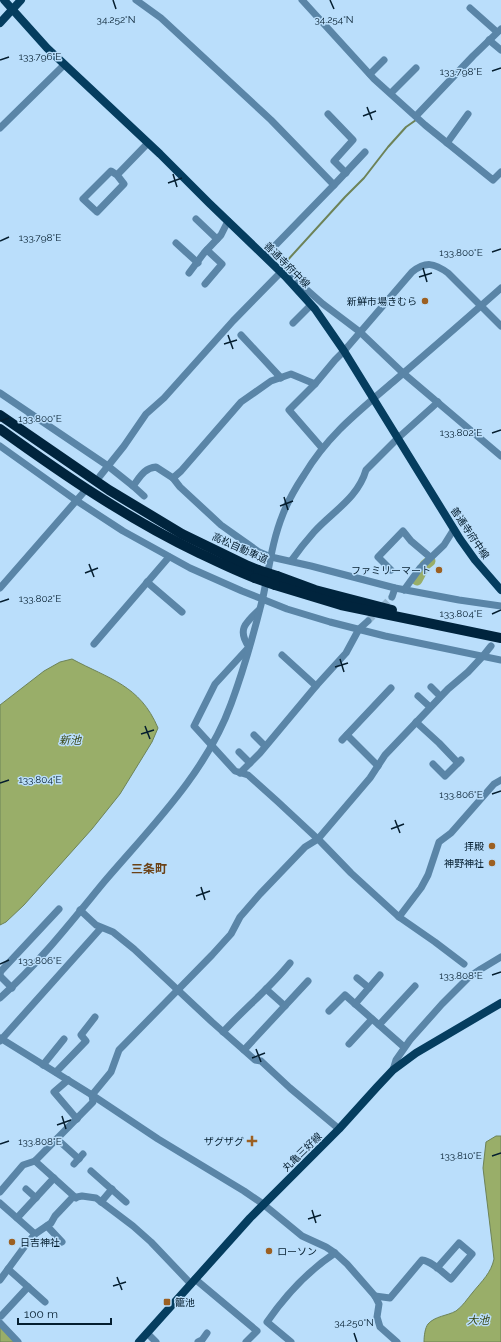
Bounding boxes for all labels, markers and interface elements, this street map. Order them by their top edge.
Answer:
text: 34.252°N [97,14,135,25]
text: 34.254°N [314,14,354,25]
text: 133.796°E [19,51,61,62]
text: 133.798°E [440,66,482,77]
text: 133.798°E [19,232,61,243]
street label: 善通寺府中線 [262,240,312,290]
text: 133.800°E [439,247,483,258]
place label: 新鮮市場きむら [347,296,417,307]
marker: 新鮮市場きむら [420,296,430,306]
text: 133.800°E [18,413,62,424]
text: 133.802°E [440,427,482,438]
street label: 善通寺府中線 [449,505,491,561]
street label: 高松自動車道 [210,531,270,565]
place label: ファミリーマート [351,565,431,576]
marker: ファミリーマート [434,565,444,575]
text: 133.802°E [19,593,61,604]
text: 133.804°E [440,608,483,619]
water label: 新池 [59,734,82,747]
text: 133.804°E [19,774,62,785]
text: 133.806°E [439,789,483,800]
place label: 拝殿 [464,841,484,852]
marker: 拝殿 [487,841,497,851]
place label: 神野神社 [444,858,484,869]
marker: 神野神社 [487,858,497,868]
district label: 三条町 [131,862,167,876]
text: 133.806°E [18,955,62,966]
text: 133.808°E [439,970,483,981]
street label: 丸亀三好線 [280,1131,324,1173]
text: 133.808°E [18,1136,62,1147]
place label: ザグザグ [204,1136,244,1147]
marker: ザグザグ [247,1136,257,1146]
text: 133.810°E [440,1150,482,1161]
marker: 日吉神社 [7,1237,17,1247]
place label: 日吉神社 [20,1237,60,1248]
marker: ローソン [264,1246,274,1256]
place label: ローソン [277,1246,317,1257]
marker: 籠池 [162,1297,172,1307]
place label: 籠池 [175,1297,195,1308]
scale bar [18,1300,111,1326]
text: 100 m [24,1307,58,1321]
water label: 大池 [467,1314,490,1327]
text: 34.250°N [334,1317,374,1328]

